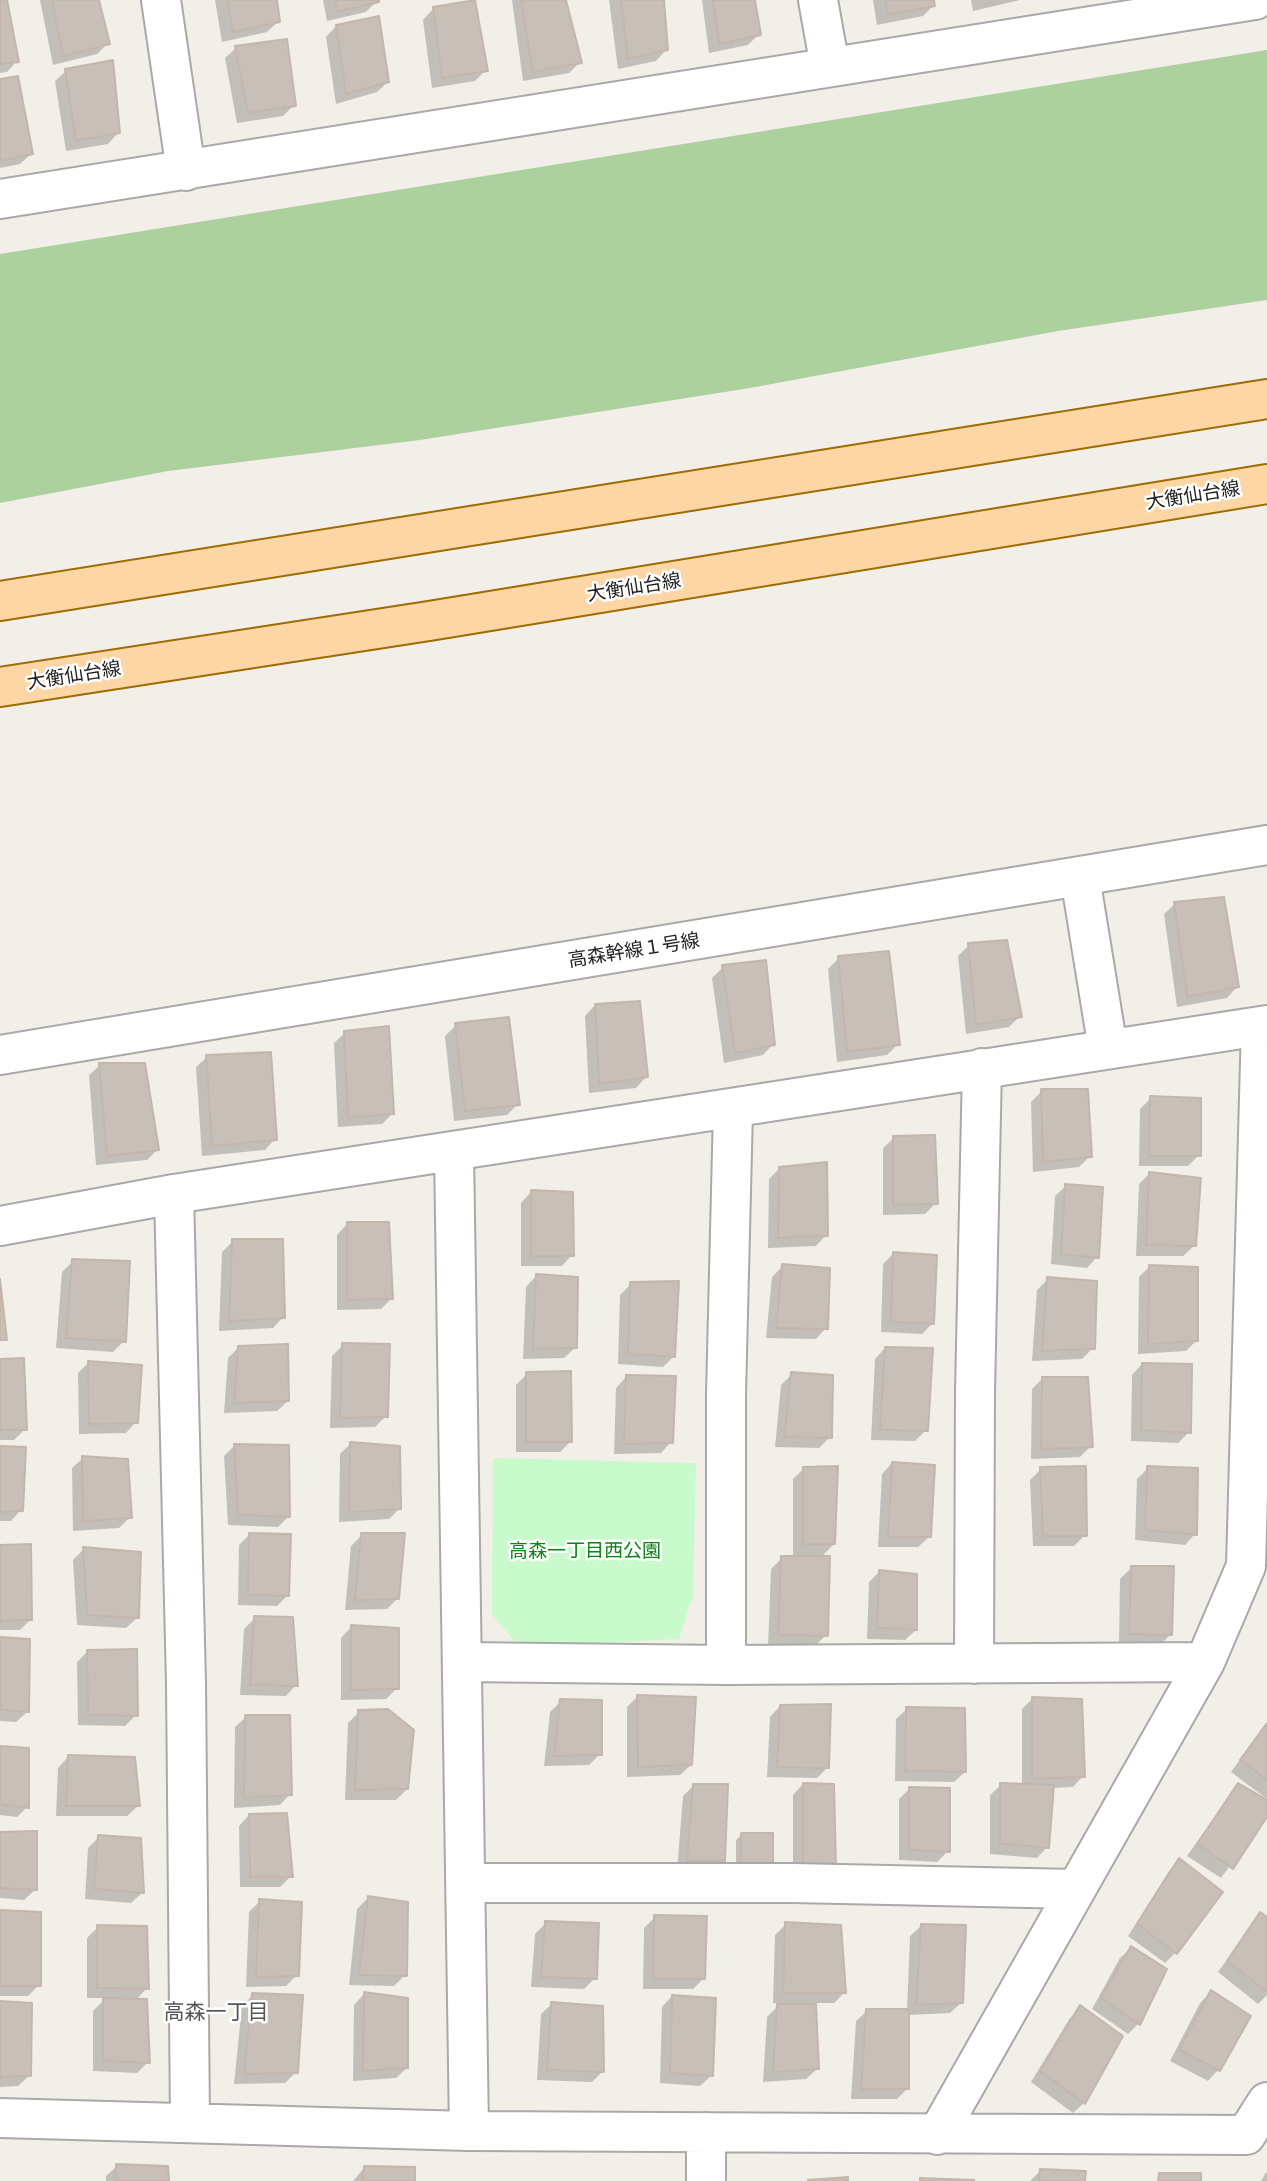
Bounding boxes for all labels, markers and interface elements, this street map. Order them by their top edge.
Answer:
street label: 大衡仙台線 [1144,477,1242,515]
street label: 大衡仙台線 [585,569,683,607]
street label: 大衡仙台線 [25,657,123,695]
street label: 高森幹線１号線 [567,929,701,973]
park label: 高森一丁目西公園 [509,1541,661,1563]
district label: 高森一丁目 [164,2000,268,2026]

